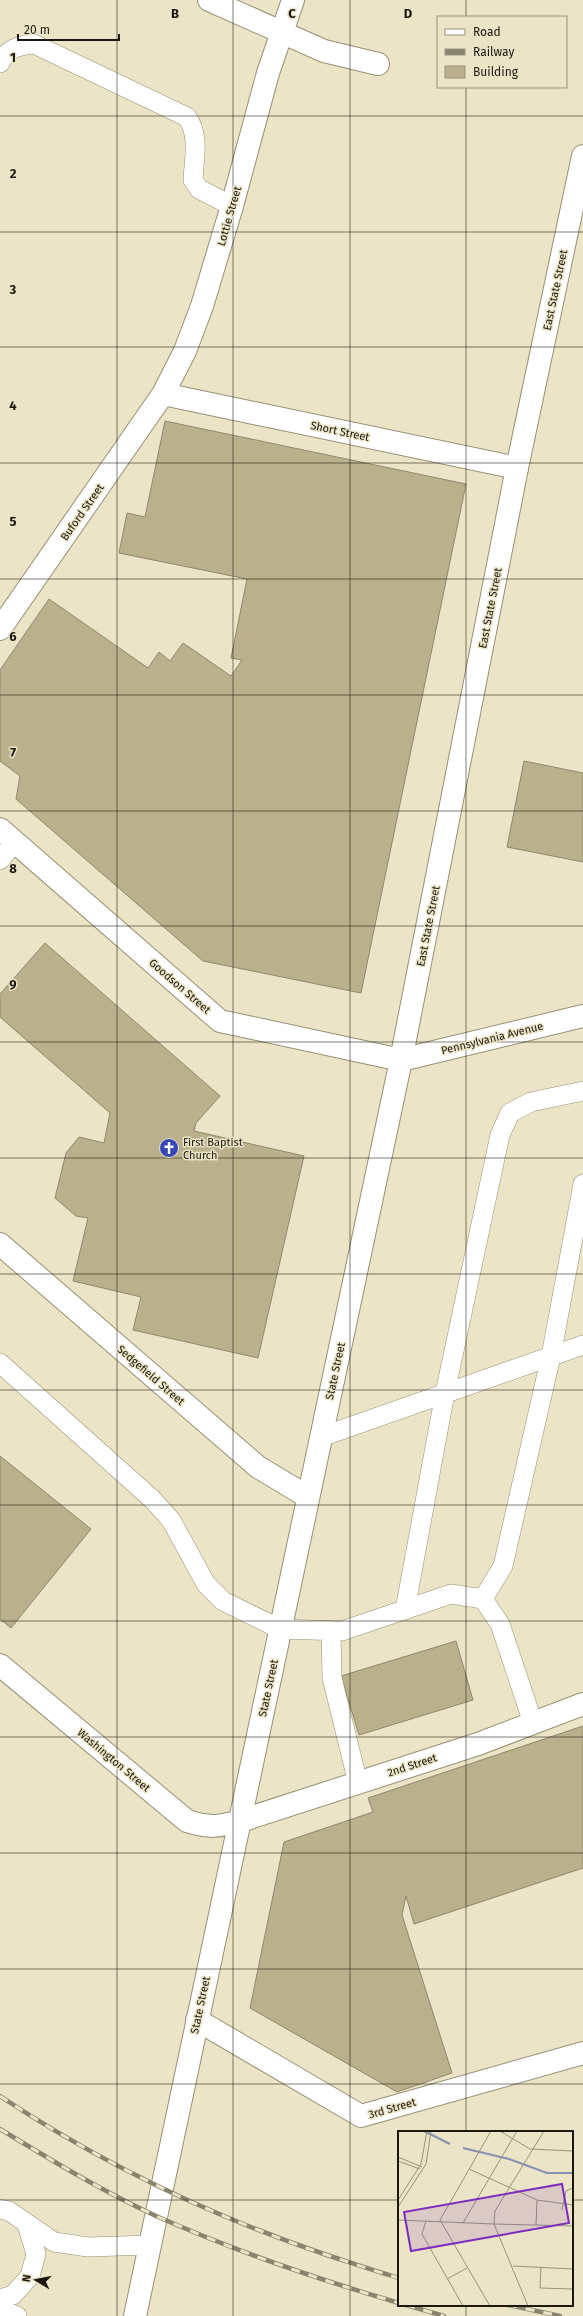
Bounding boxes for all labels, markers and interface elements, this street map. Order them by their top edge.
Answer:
text: B [171,6,179,21]
text: C [288,6,296,21]
text: D [404,6,413,21]
scale bar [18,16,119,42]
legend [437,16,567,88]
text: 20 m [24,23,50,37]
text: Road [473,25,501,39]
text: Railway [473,45,514,59]
text: 1 [10,50,16,65]
text: Building [473,65,519,79]
text: 2 [10,166,17,181]
street label: Lottie Street [215,185,244,247]
street label: East State Street [541,249,570,332]
text: 3 [9,282,17,297]
text: 4 [9,398,17,413]
street label: Short Street [309,419,371,444]
street label: Buford Street [58,481,107,543]
text: 5 [10,514,17,529]
street label: East State Street [476,567,505,650]
text: 6 [9,629,17,644]
text: 7 [10,745,16,760]
text: 8 [9,861,17,876]
street label: East State Street [414,885,443,968]
street label: Goodson Street [146,956,213,1017]
text: 9 [9,977,17,992]
street label: Pennsylvania Avenue [440,1020,544,1057]
place label: First Baptist Church [183,1136,243,1162]
church icon: First Baptist Church [158,1137,180,1159]
street label: State Street [323,1341,348,1401]
street label: Sedgefield Street [114,1343,187,1408]
street label: State Street [256,1658,281,1718]
street label: Washington Street [75,1726,153,1795]
street label: 2nd Street [386,1751,439,1780]
street label: State Street [188,1975,213,2035]
street label: 3rd Street [367,2096,417,2121]
inset map [398,2131,573,2306]
north arrow [16,2260,56,2300]
text: N [20,2274,34,2283]

